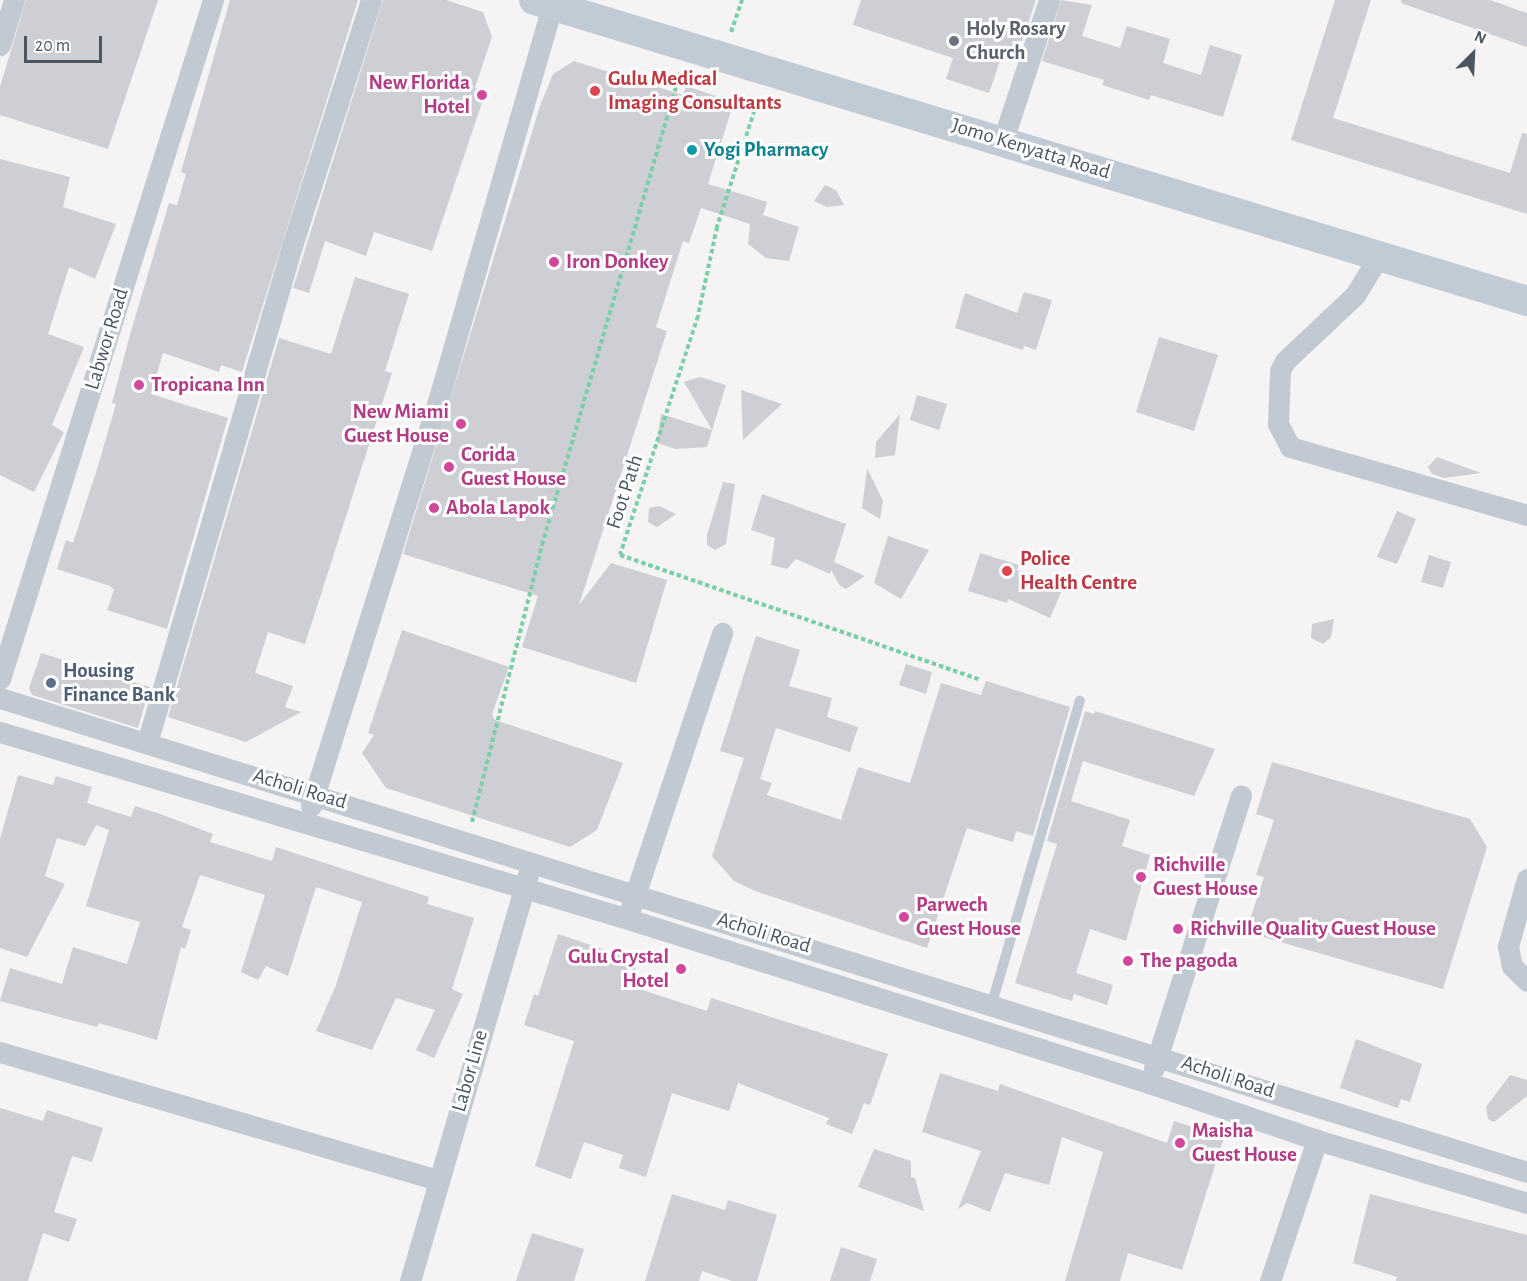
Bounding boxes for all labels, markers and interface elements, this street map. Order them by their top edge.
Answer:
place label: Holy Rosary Church [966,16,1066,66]
scale bar [27,24,105,62]
north arrow [1443,24,1503,84]
text: N [1472,28,1489,47]
marker: Holy Rosary Church [947,34,961,48]
text: 20 m [35,37,70,55]
place label: Gulu Medical Imaging Consultants [608,66,782,116]
place label: New Florida Hotel [369,70,470,120]
marker: Gulu Medical Imaging Consultants [586,82,604,100]
marker: New Florida Hotel [475,88,489,102]
street label: Jomo Kenyatta Road [949,113,1113,185]
place label: Yogi Pharmacy [704,137,828,163]
marker: Yogi Pharmacy [685,143,699,157]
place label: Iron Donkey [566,249,668,275]
marker: Iron Donkey [547,255,561,269]
street label: Labwor Road [80,285,134,393]
place label: Tropicana Inn [151,372,265,398]
marker: Tropicana Inn [132,378,146,392]
place label: New Miami Guest House [344,399,449,449]
marker: New Miami Guest House [454,417,468,431]
place label: Corida Guest House [461,442,566,492]
street label: Foot Path [601,452,649,532]
marker: Corida Guest House [442,460,456,474]
place label: Abola Lapok [446,495,550,521]
marker: Abola Lapok [427,501,441,515]
place label: Police Health Centre [1020,546,1137,596]
marker: Police Health Centre [998,562,1016,580]
place label: Housing Finance Bank [63,658,175,708]
marker: Housing Finance Bank [44,676,58,690]
street label: Acholi Road [250,763,350,815]
place label: Richville Guest House [1153,852,1258,902]
marker: Richville Guest House [1134,870,1148,884]
place label: Parwech Guest House [916,892,1021,942]
street label: Acholi Road [714,907,814,959]
marker: Parwech Guest House [897,910,911,924]
place label: Richville Quality Guest House [1190,916,1436,942]
marker: Richville Quality Guest House [1171,922,1185,936]
place label: Gulu Crystal Hotel [568,944,669,994]
place label: The pagoda [1140,948,1238,974]
marker: The pagoda [1121,954,1135,968]
marker: Gulu Crystal Hotel [674,962,688,976]
street label: Labor Line [446,1027,494,1115]
street label: Acholi Road [1178,1050,1278,1104]
place label: Maisha Guest House [1192,1118,1297,1168]
marker: Maisha Guest House [1173,1136,1187,1150]

